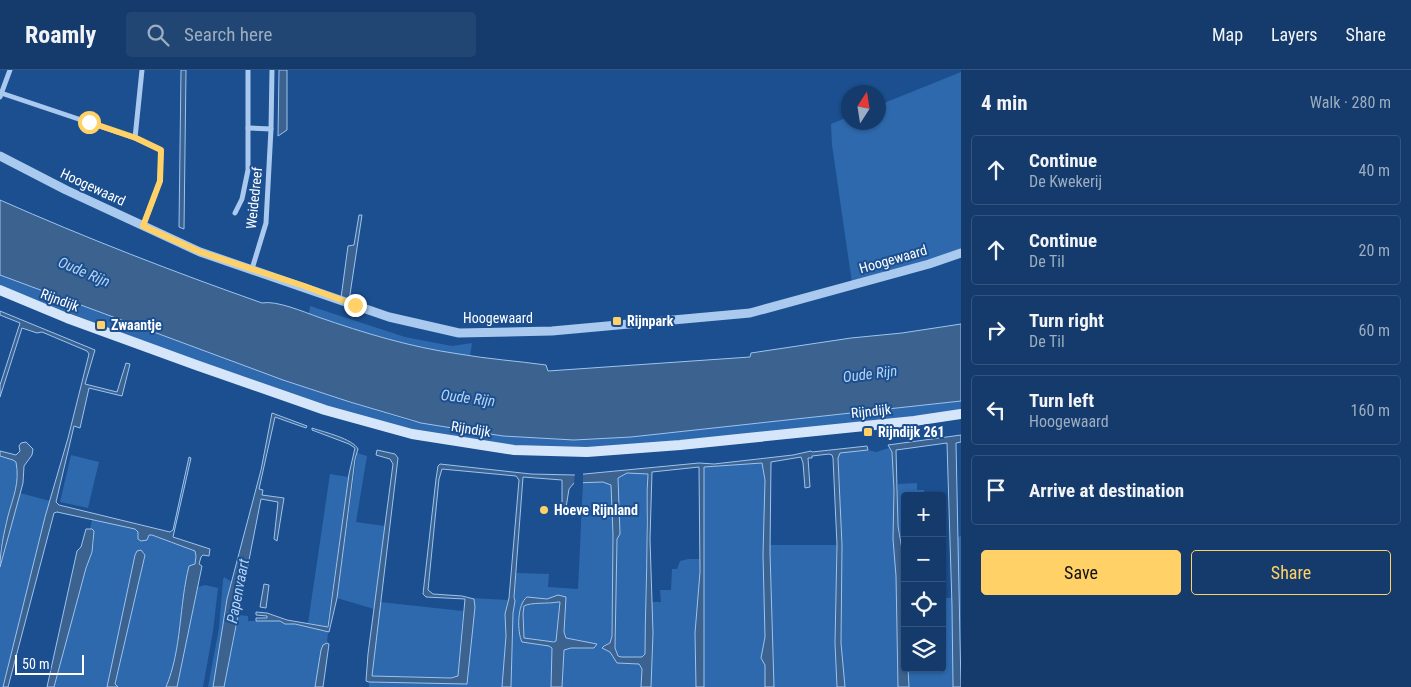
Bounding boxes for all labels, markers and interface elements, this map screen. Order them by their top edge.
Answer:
search box [126,12,476,57]
text: Roamly [25,21,96,49]
icon: search [144,21,172,49]
text: Search here [184,23,272,46]
text: Map [1212,24,1243,45]
text: Layers [1271,24,1318,45]
text: Share [1346,24,1386,45]
north arrow [841,85,886,130]
text: 4 min [981,91,1028,115]
text: Walk · 280 m [1310,93,1391,112]
route start [78,111,101,134]
text: Continue [1029,149,1097,172]
icon: ahead [982,156,1010,184]
text: 40 m [1358,161,1390,180]
street label: Hoogewaard [58,165,128,209]
street label: Weidedreef [243,166,265,230]
text: De Kwekerij [1029,172,1102,191]
text: Continue [1029,229,1097,252]
icon: ahead [982,236,1010,264]
text: 20 m [1358,241,1390,260]
street label: Hoogewaard [857,242,929,276]
text: De Til [1029,252,1065,271]
water label: Oude Rijn [55,253,113,291]
street label: Rijndijk [38,285,82,315]
route end [344,294,367,317]
text: Turn right [1029,309,1104,332]
street label: Hoogewaard [463,310,533,326]
place label: Rijnpark [627,313,674,329]
marker: Rijnpark [611,315,623,327]
icon: right [982,316,1010,344]
place label: Zwaantje [111,317,162,333]
marker: Zwaantje [95,319,107,331]
text: 60 m [1358,321,1390,340]
text: De Til [1029,332,1065,351]
water label: Oude Rijn [842,362,898,386]
water label: Oude Rijn [440,386,496,410]
text: Turn left [1029,389,1094,412]
icon: left [982,396,1010,424]
street label: Rijndijk [850,401,892,421]
text: 160 m [1351,401,1390,420]
text: Hoogewaard [1029,412,1109,431]
street label: Rijndijk [450,418,493,440]
place label: Rijndijk 261 [878,424,945,440]
marker: Rijndijk 261 [862,426,874,438]
icon: arrive [982,476,1010,504]
text: Arrive at destination [1029,479,1184,502]
map controls [901,492,946,672]
button: + [901,492,946,537]
place label: Hoeve Rijnland [554,502,638,518]
marker: Hoeve Rijnland [538,504,550,516]
button: − [901,537,946,582]
button: Save [981,550,1181,595]
button: Share [1191,550,1391,595]
water label: Papenvaart [223,557,253,625]
button: locate [901,582,946,627]
button: layers [901,627,946,672]
scale bar [15,652,84,675]
text: 50 m [22,656,50,672]

